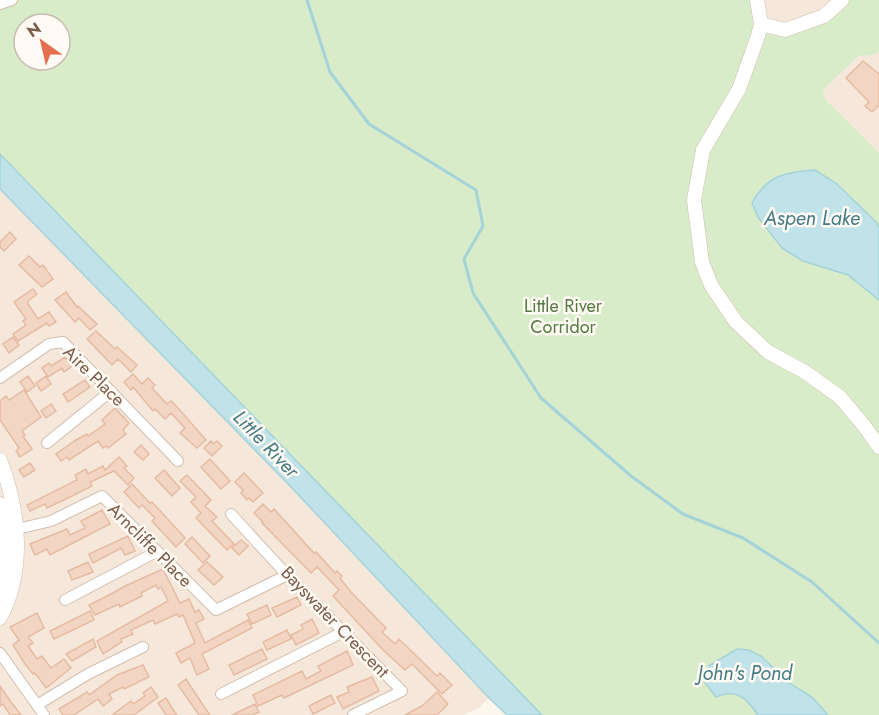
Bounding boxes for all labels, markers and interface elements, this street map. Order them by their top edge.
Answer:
north arrow [12,12,72,72]
text: N [22,17,46,43]
water label: Aspen Lake [763,204,860,233]
park label: Little River Corridor [524,293,603,340]
street label: Aire Place [57,340,131,412]
water label: Little River [226,404,307,485]
street label: Arncliffe Place [102,497,198,593]
street label: Bayswater Crescent [275,560,396,684]
water label: John's Pond [694,659,793,688]

